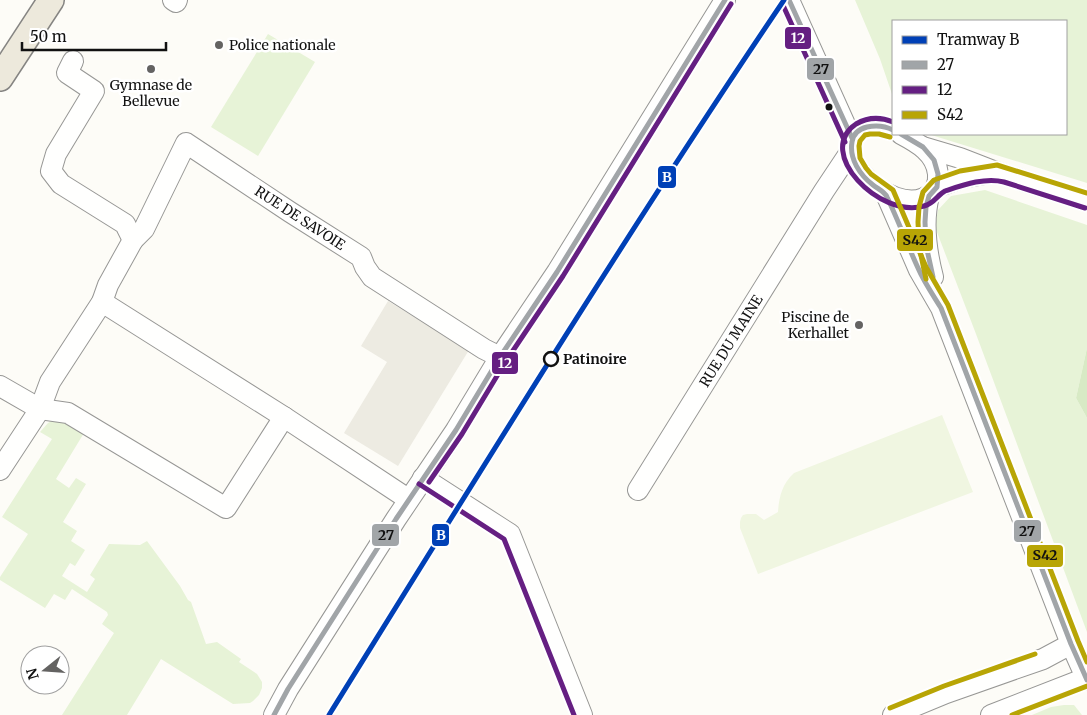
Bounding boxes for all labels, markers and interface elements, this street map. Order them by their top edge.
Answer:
scale bar [22,20,166,52]
legend [892,20,1067,135]
line badge: 12 [784,26,812,50]
text: 50 m [30,27,67,46]
text: 12 [791,29,805,47]
text: Tramway B [937,30,1019,49]
place label: Police nationale [229,36,336,54]
marker: Police nationale [213,39,225,51]
text: 27 [937,55,954,74]
line badge: 27 [806,57,835,81]
text: 27 [813,60,829,78]
marker: Gymnase de Bellevue [145,63,157,75]
place label: Gymnase de Bellevue [110,76,192,110]
text: 12 [937,80,953,99]
unlabelled marker [824,102,834,112]
text: S42 [937,105,964,124]
line badge: B [657,165,677,189]
text: B [662,168,672,186]
street label: RUE DE SAVOIE [251,182,349,254]
line badge: S42 [896,228,934,252]
text: S42 [902,231,928,249]
street label: RUE DU MAINE [695,291,767,390]
place label: Piscine de Kerhallet [781,308,850,342]
marker: Piscine de Kerhallet [853,319,865,331]
place label: Patinoire [563,350,627,368]
line badge: 12 [491,351,519,375]
marker: Patinoire [543,351,559,367]
text: 12 [498,354,512,372]
line badge: 27 [1013,519,1042,543]
text: 27 [1019,522,1035,540]
line badge: 27 [371,523,400,547]
line badge: B [431,523,450,547]
text: 27 [378,526,394,544]
text: B [436,526,446,544]
line badge: S42 [1026,544,1064,568]
text: S42 [1032,546,1058,564]
north arrow [20,645,70,695]
text: N [22,666,43,682]

